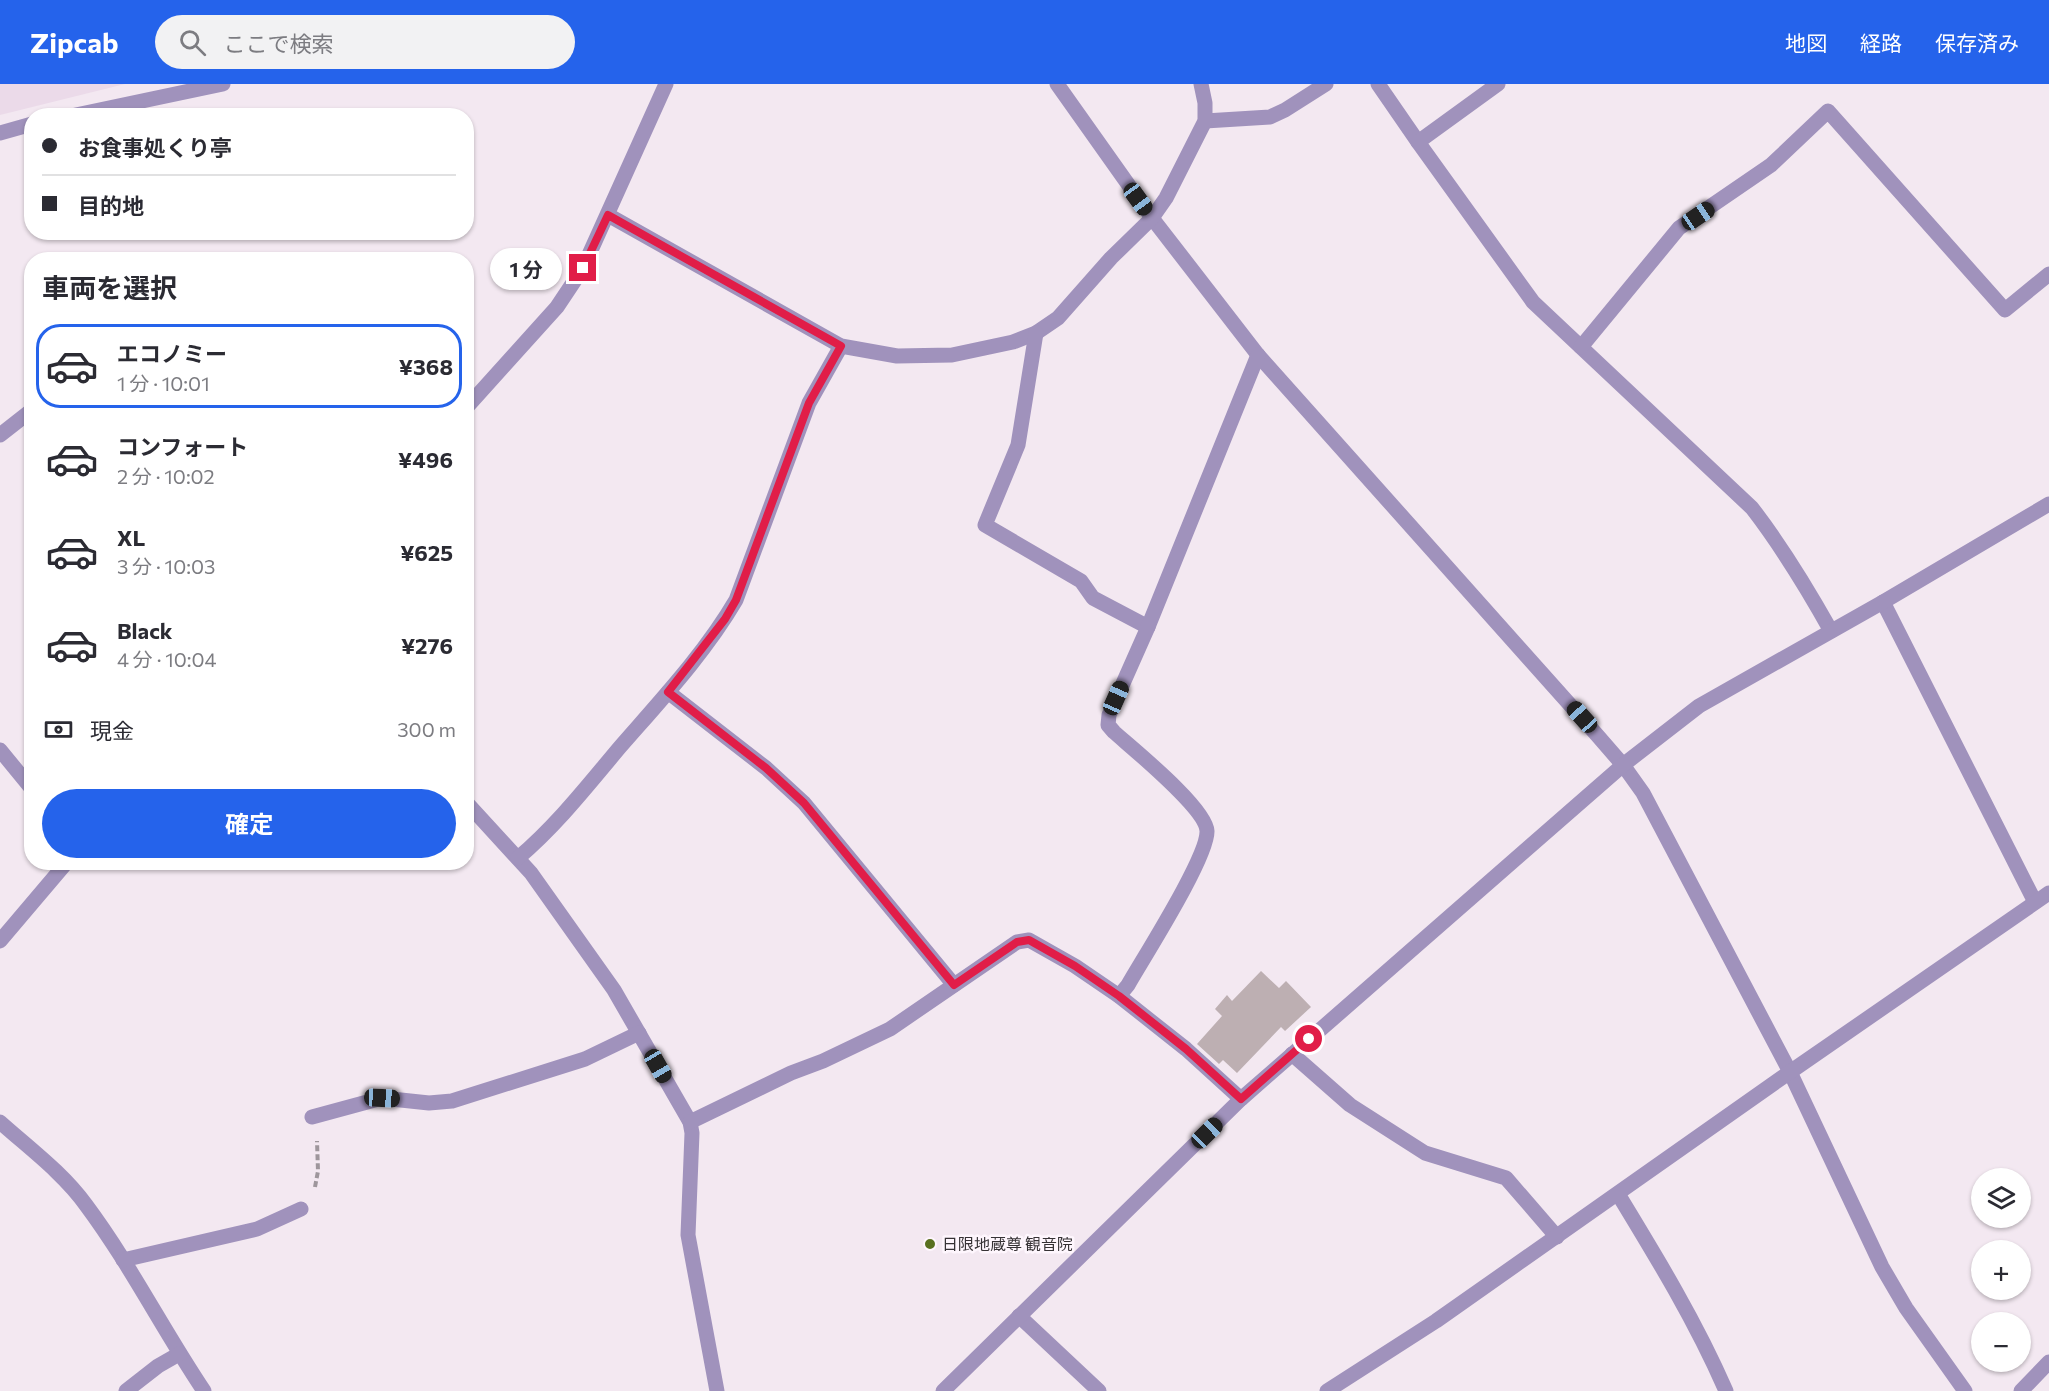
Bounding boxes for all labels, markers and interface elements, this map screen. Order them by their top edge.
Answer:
search box [155,15,575,69]
text: Zipcab [30,25,119,59]
icon: search [176,26,209,59]
text: ここで検索 [224,30,334,57]
text: 地図 [1785,30,1827,55]
text: 経路 [1860,30,1902,55]
text: 保存済み [1935,30,2019,55]
text: お食事処くり亭 [78,134,232,161]
car [1120,179,1156,219]
text: 目的地 [78,192,144,219]
car [1678,198,1718,234]
callout: 1 分 [490,247,562,289]
route end [569,254,596,281]
text: 1 分 [510,257,542,281]
text: 車両を選択 [42,271,177,304]
icon: car [45,339,99,393]
text: エコノミー [117,340,227,367]
text: ¥368 [399,353,453,380]
text: 1 分 · 10:01 [117,371,210,395]
icon: car [45,432,99,486]
text: コンフォート [117,433,248,460]
text: ¥496 [398,446,453,473]
text: 2 分 · 10:02 [117,464,215,488]
text: XL [117,524,145,551]
icon: car [45,525,99,579]
text: ¥625 [400,539,453,566]
text: 3 分 · 10:03 [117,554,215,578]
text: Black [117,617,172,644]
icon: car [45,618,99,672]
text: ¥276 [401,632,453,659]
text: 4 分 · 10:04 [117,647,217,671]
car [1100,678,1132,718]
car [1563,698,1601,736]
icon: cash [42,713,75,746]
text: 現金 [90,717,134,744]
text: 300 m [397,717,456,741]
button: 確定 [42,789,456,858]
route start [1295,1025,1322,1052]
car [641,1046,675,1086]
car [364,1088,400,1108]
car [1188,1114,1226,1152]
map controls [1971,1168,2031,1372]
button: layers [1971,1168,2031,1228]
place label: 日限地蔵尊 観音院 [942,1234,1073,1253]
marker: 日限地蔵尊 観音院 [923,1237,937,1251]
button: + [1971,1240,2031,1300]
button: − [1971,1312,2031,1372]

